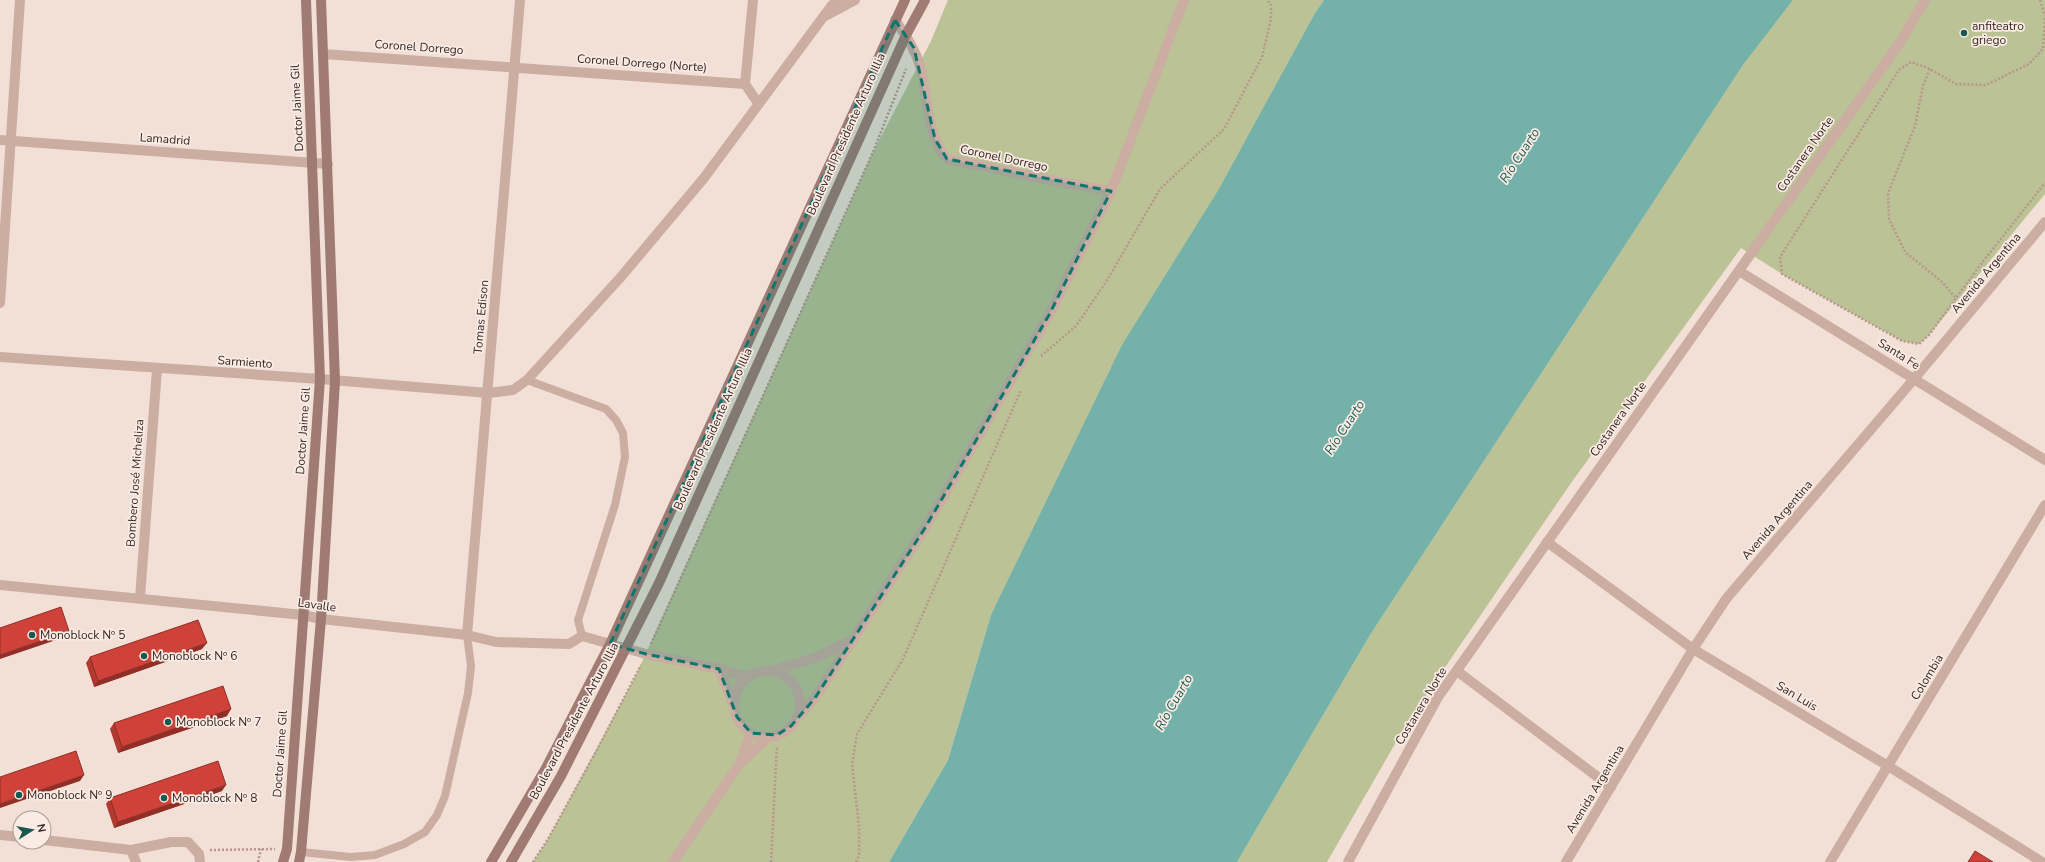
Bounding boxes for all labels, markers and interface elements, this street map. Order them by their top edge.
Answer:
place label: anfiteatro griego [1972,18,2024,48]
marker: anfiteatro griego [1959,28,1969,38]
street label: Coronel Dorrego [374,36,464,58]
street label: Coronel Dorrego (Norte) [576,50,708,76]
street label: Boulevard Presidente Arturo Illia [803,50,889,218]
street label: Doctor Jaime Gil [287,64,307,152]
street label: Costanera Norte [1773,113,1837,195]
water label: Río Cuarto [1495,125,1544,186]
street label: Lamadrid [139,129,191,149]
street label: Coronel Dorrego [959,141,1050,175]
street label: Avenida Argentina [1948,229,2024,317]
street label: Tomas Edison [470,279,492,355]
street label: Santa Fe [1875,335,1923,373]
street label: Boulevard Presidente Arturo Illia [670,345,756,513]
street label: Sarmiento [217,352,273,372]
street label: Costanera Norte [1586,378,1650,460]
street label: Doctor Jaime Gil [292,387,314,475]
water label: Río Cuarto [1320,397,1369,458]
street label: Bombero José Micheliza [123,418,147,548]
street label: Avenida Argentina [1738,477,1816,563]
street label: Lavalle [297,594,337,616]
place label: Monoblock Nº 5 [40,627,125,643]
marker: Monoblock Nº 5 [27,630,37,640]
street label: Boulevard Presidente Arturo Illia [526,640,622,802]
place label: Monoblock Nº 6 [152,648,237,664]
marker: Monoblock Nº 6 [139,651,149,661]
street label: Colombia [1907,651,1947,703]
street label: Costanera Norte [1391,664,1451,748]
water label: Río Cuarto [1151,671,1197,734]
street label: San Luis [1773,677,1821,715]
street label: Doctor Jaime Gil [269,710,291,798]
place label: Monoblock Nº 7 [176,714,261,730]
marker: Monoblock Nº 7 [163,717,173,727]
street label: Avenida Argentina [1562,742,1628,836]
place label: Monoblock Nº 9 [27,787,112,803]
marker: Monoblock Nº 9 [14,790,24,800]
place label: Monoblock Nº 8 [172,790,257,806]
marker: Monoblock Nº 8 [159,793,169,803]
north arrow [12,810,52,850]
text: N [33,823,49,834]

